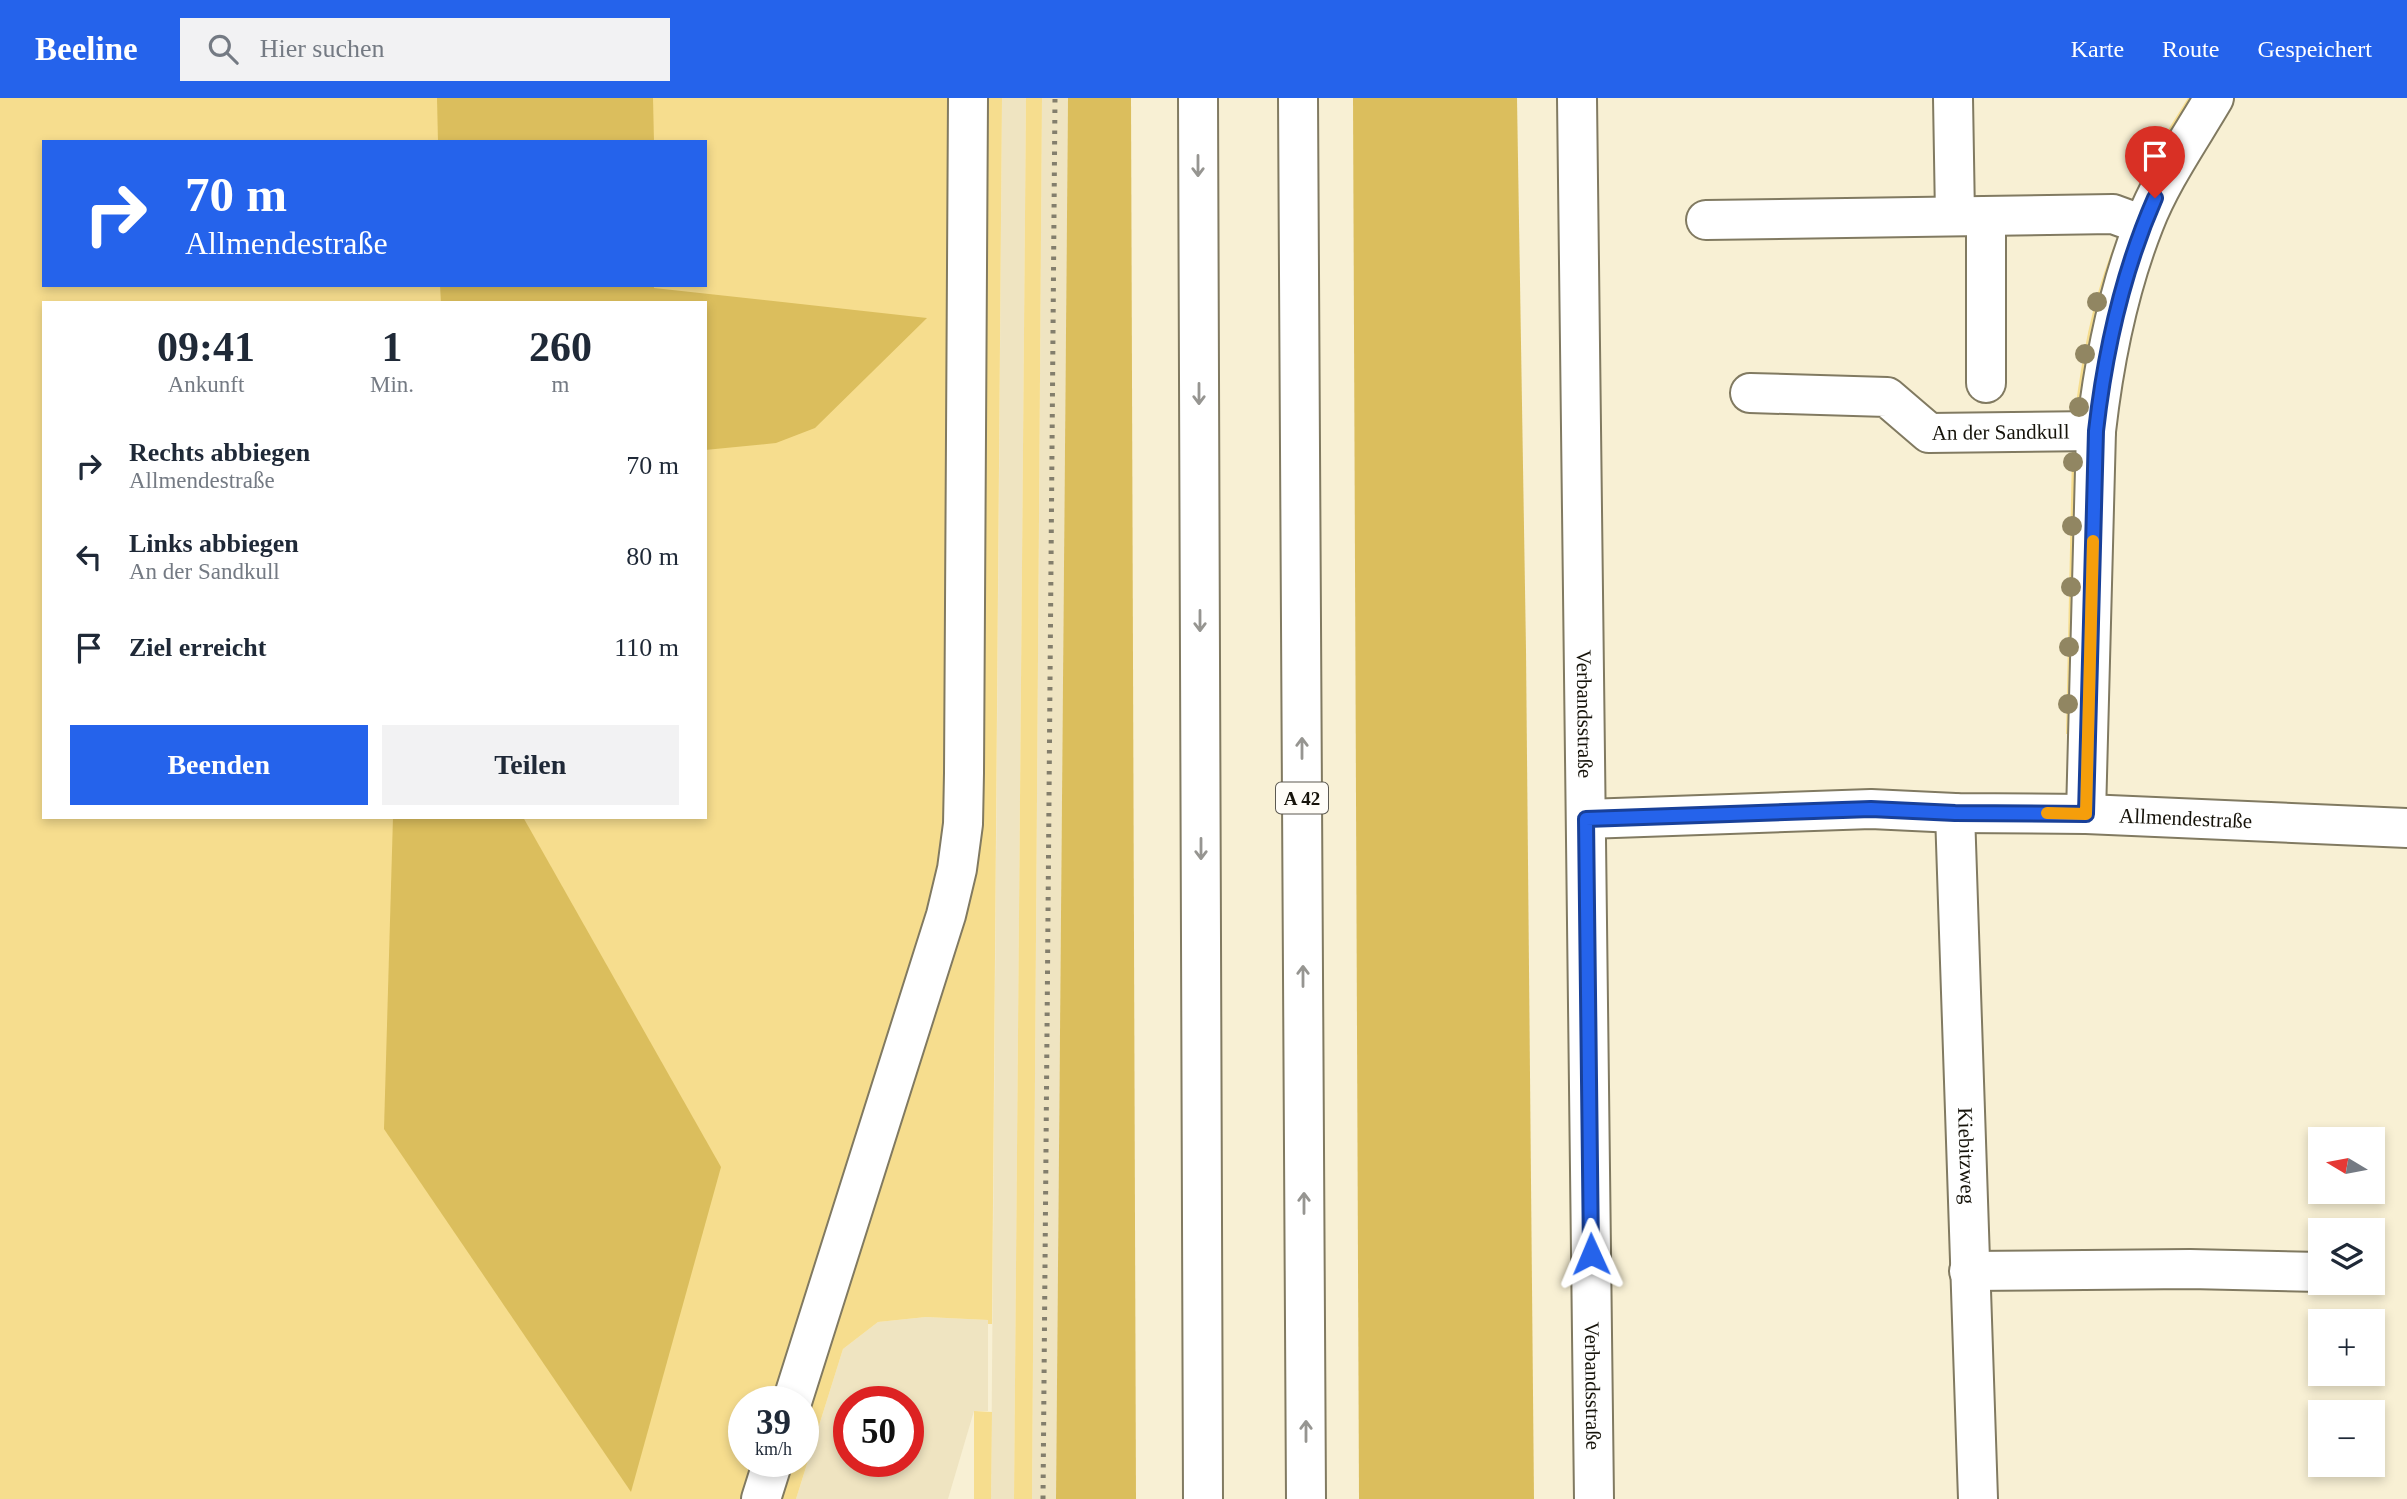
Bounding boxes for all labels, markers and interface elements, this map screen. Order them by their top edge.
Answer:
search box [180,18,670,81]
icon: search [204,30,242,68]
text: Beeline [35,31,138,67]
text: Hier suchen [260,34,385,63]
text: Karte [2071,36,2124,62]
text: Route [2162,36,2219,62]
text: Gespeichert [2257,36,2372,62]
pin [2125,126,2185,198]
icon: arrive [2136,137,2174,175]
one-way arrow [1191,154,1205,177]
text: 70 m [185,167,287,222]
icon: right [70,168,161,259]
text: Allmendestraße [185,225,388,261]
text: 09:41 [157,324,255,370]
text: 1 [381,324,402,370]
text: 260 [529,324,592,370]
text: Ankunft [168,372,244,397]
text: Min. [370,372,414,397]
text: m [552,372,569,397]
one-way arrow [1192,382,1206,405]
street label: An der Sandkull [1932,419,2070,445]
text: Rechts abbiegen [129,438,310,467]
icon: right [70,447,108,485]
text: 70 m [626,451,679,480]
text: Allmendestraße [129,468,275,493]
text: Links abbiegen [129,529,299,558]
icon: left [70,538,108,576]
text: 80 m [626,542,679,571]
text: An der Sandkull [129,559,280,584]
one-way arrow [1193,609,1207,632]
icon: arrive [70,629,108,667]
text: Ziel erreicht [129,633,266,662]
text: 110 m [614,633,679,662]
street label: Verbandsstraße [1572,650,1597,778]
button: Beenden [70,725,368,805]
button: Teilen [382,725,679,805]
one-way arrow [1295,737,1309,760]
road number: A 42 [1276,782,1328,814]
street label: Allmendestraße [2119,803,2253,833]
one-way arrow [1194,837,1208,860]
one-way arrow [1296,965,1310,988]
street label: Kiebitzweg [1953,1107,1980,1205]
north arrow [2308,1127,2385,1204]
map controls [2308,1127,2385,1477]
one-way arrow [1297,1192,1311,1215]
position arrow [1554,1217,1628,1291]
button: layers [2308,1218,2385,1295]
button: + [2308,1309,2385,1386]
street label: Verbandsstraße [1580,1322,1605,1450]
speed limit sign: 50 [833,1386,924,1477]
button: − [2308,1400,2385,1477]
text: 39 [756,1403,791,1442]
one-way arrow [1299,1420,1313,1443]
text: km/h [755,1439,792,1459]

